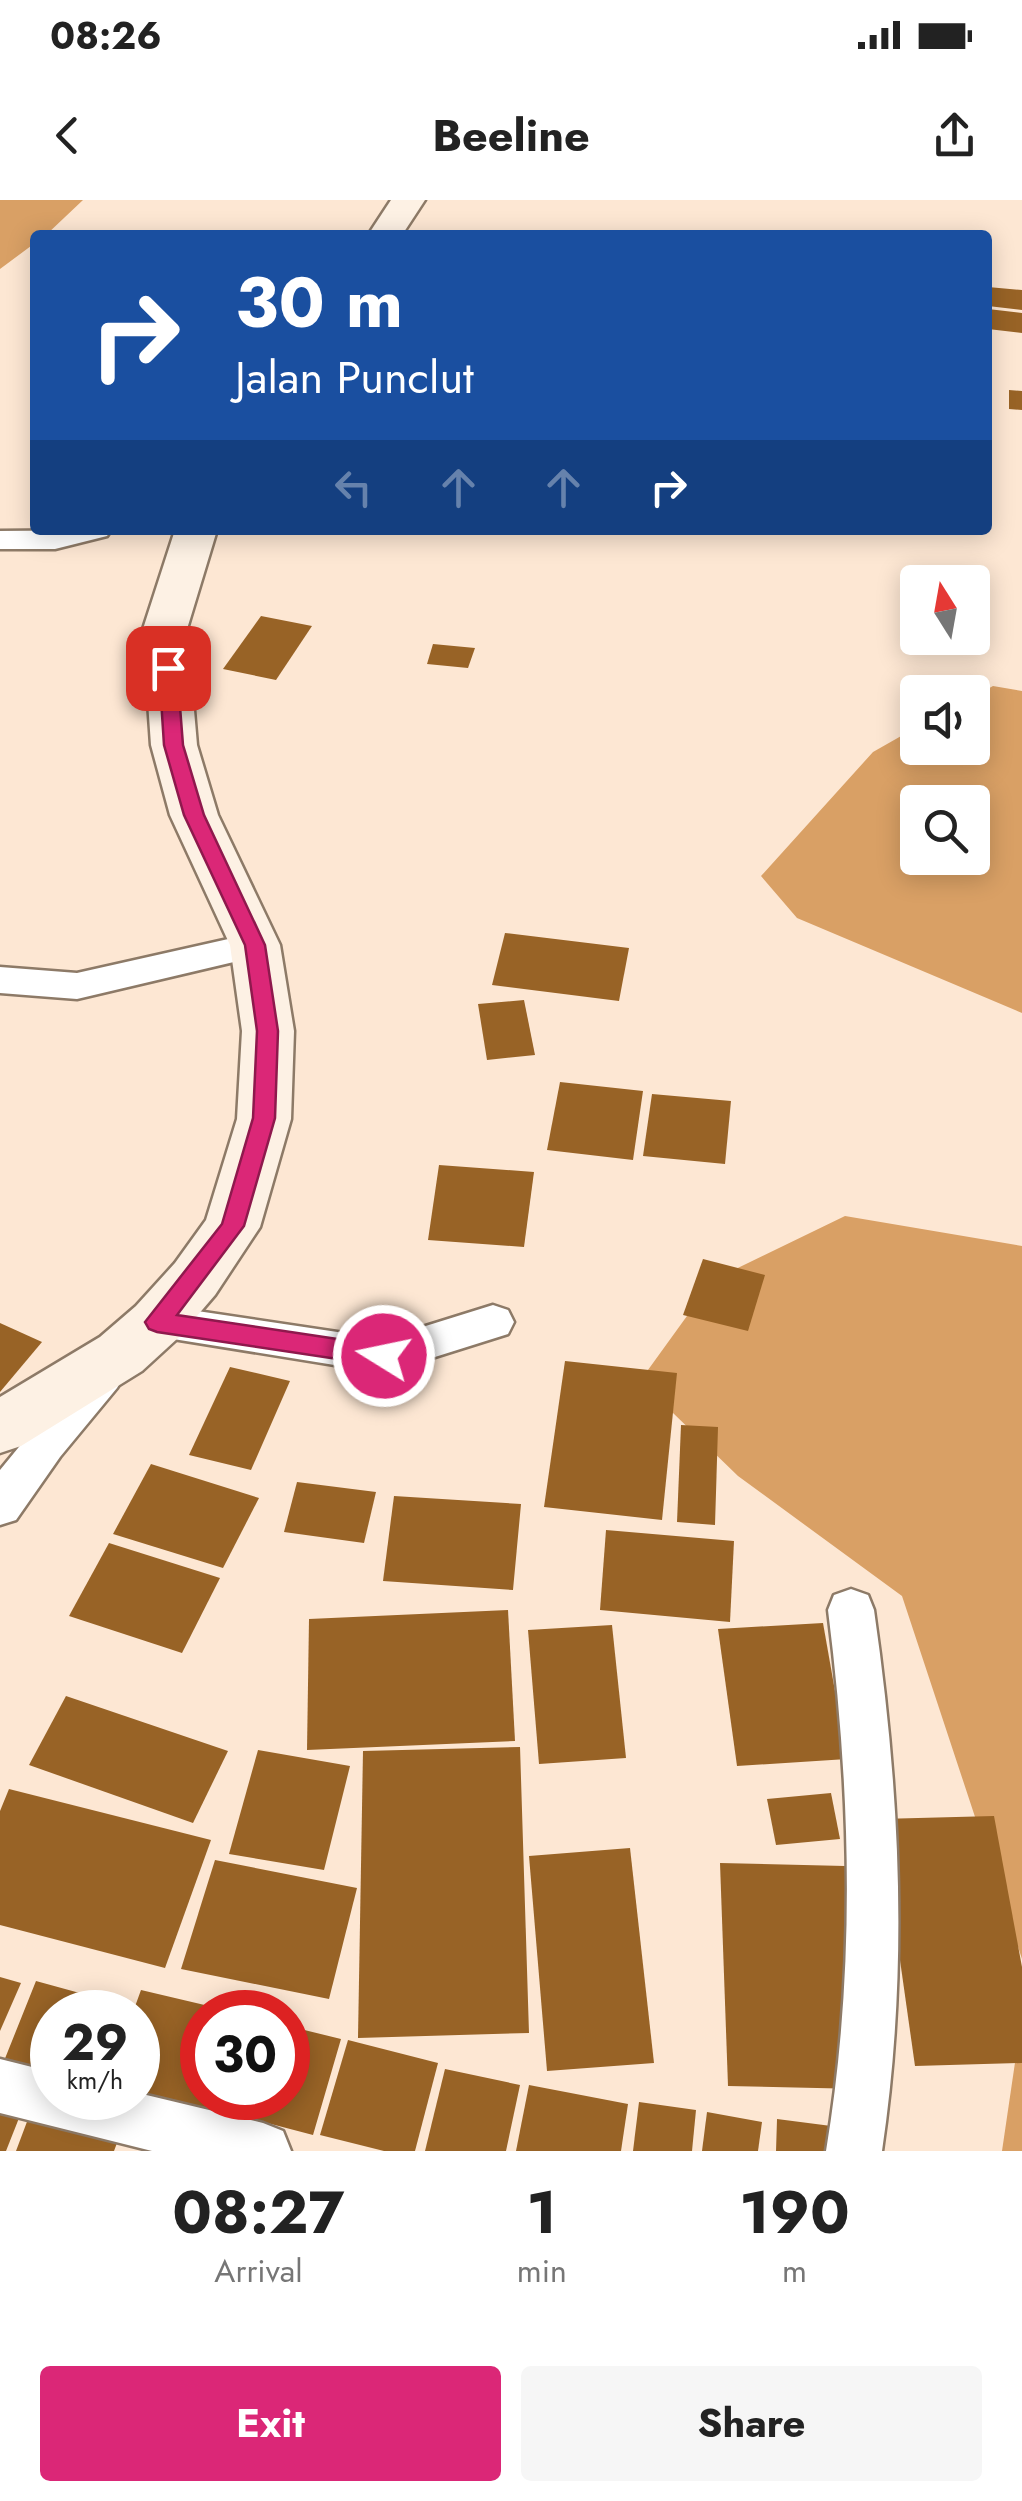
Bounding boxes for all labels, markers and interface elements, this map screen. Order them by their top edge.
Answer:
text: 08:26 [50,8,162,63]
text: Beeline [432,103,590,168]
icon: back [40,108,95,163]
icon: share [927,108,982,163]
text: 30 m [235,252,403,353]
icon: right [70,270,200,400]
text: Jalan Punclut [235,345,474,410]
icon: left [326,460,381,515]
icon: ahead [431,460,486,515]
icon: ahead [536,460,591,515]
icon: right [641,460,696,515]
north arrow [900,565,990,655]
map controls [900,565,990,875]
pin [126,626,211,711]
icon: arrive [141,641,196,696]
button: sound [900,675,990,765]
button: search [900,785,990,875]
position arrow [332,1304,436,1408]
speed limit sign: 30 [180,1990,310,2120]
text: 29 [62,2006,128,2079]
text: km/h [67,2062,123,2098]
text: 08:27 [172,2169,345,2256]
text: 1 [527,2169,557,2256]
text: 190 [739,2169,850,2256]
text: Arrival [214,2248,303,2294]
text: min [517,2248,567,2294]
text: m [782,2248,807,2294]
button: Exit [40,2366,501,2481]
button: Share [521,2366,982,2481]

